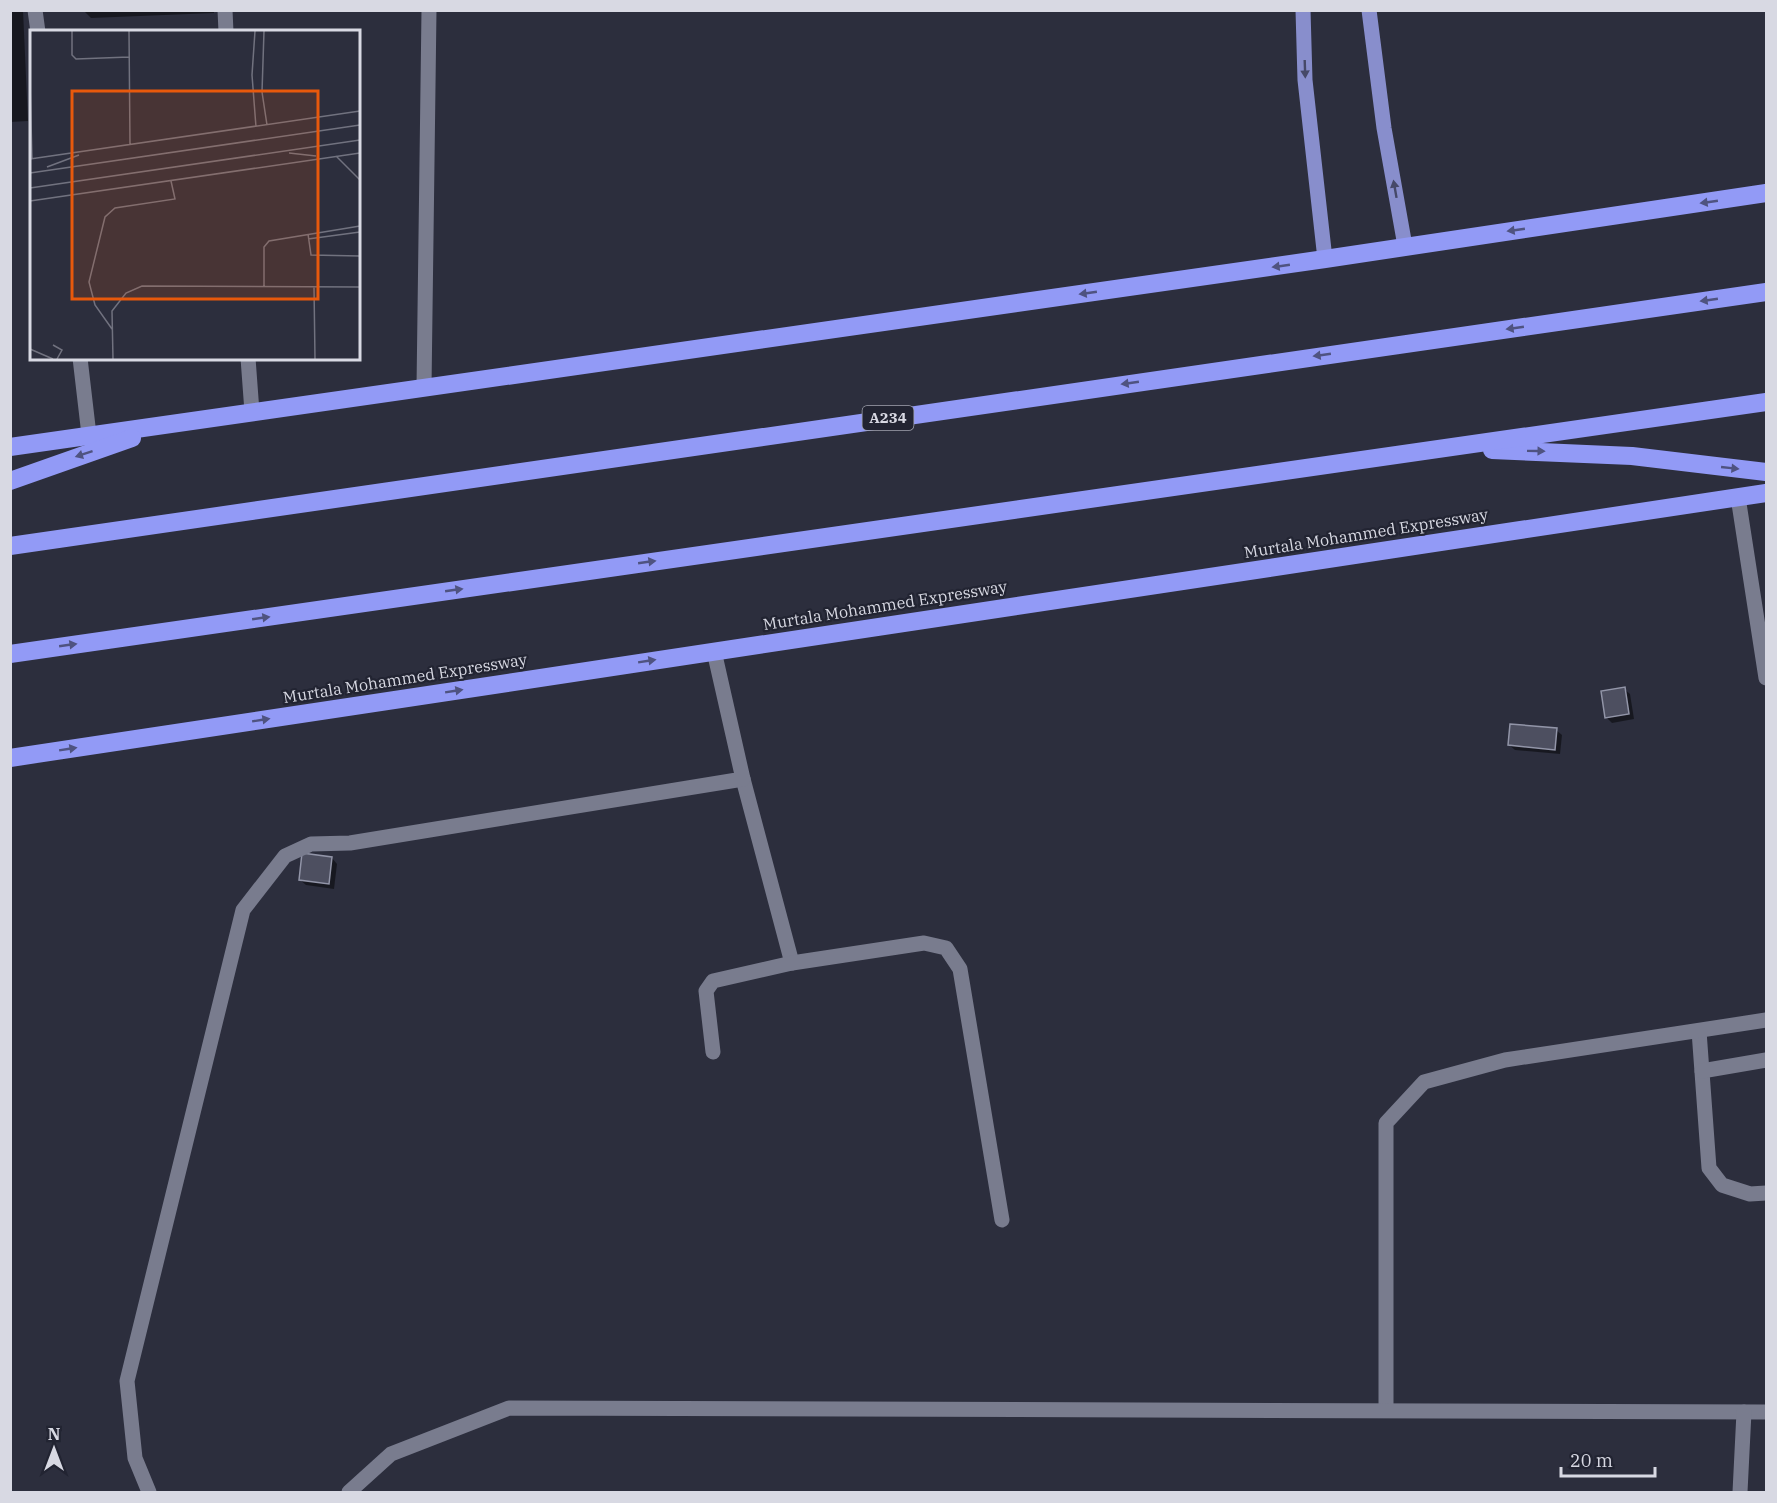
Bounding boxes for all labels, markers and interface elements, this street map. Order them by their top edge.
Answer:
inset map [30,30,360,360]
one-way arrow [1300,59,1310,78]
one-way arrow [1390,179,1399,198]
one-way arrow [1699,197,1718,206]
one-way arrow [1506,226,1525,235]
one-way arrow [1272,261,1291,270]
one-way arrow [1079,289,1098,298]
one-way arrow [1699,296,1718,305]
one-way arrow [1506,323,1525,332]
one-way arrow [1313,351,1332,360]
one-way arrow [1120,379,1139,388]
road number: A234 [862,406,914,430]
one-way arrow [1527,446,1546,455]
one-way arrow [75,449,93,459]
one-way arrow [1721,463,1740,473]
street label: Murtala Mohammed Expressway [1243,504,1490,562]
one-way arrow [638,558,657,567]
street label: Murtala Mohammed Expressway [762,576,1009,634]
one-way arrow [445,585,464,594]
one-way arrow [252,613,271,622]
one-way arrow [59,641,78,650]
street label: Murtala Mohammed Expressway [282,649,529,707]
one-way arrow [637,657,656,666]
one-way arrow [444,686,463,695]
one-way arrow [252,715,271,724]
one-way arrow [59,745,78,754]
north arrow [24,1419,84,1479]
text: N [48,1424,60,1444]
scale bar [1561,1440,1656,1478]
text: 20 m [1570,1449,1613,1472]

